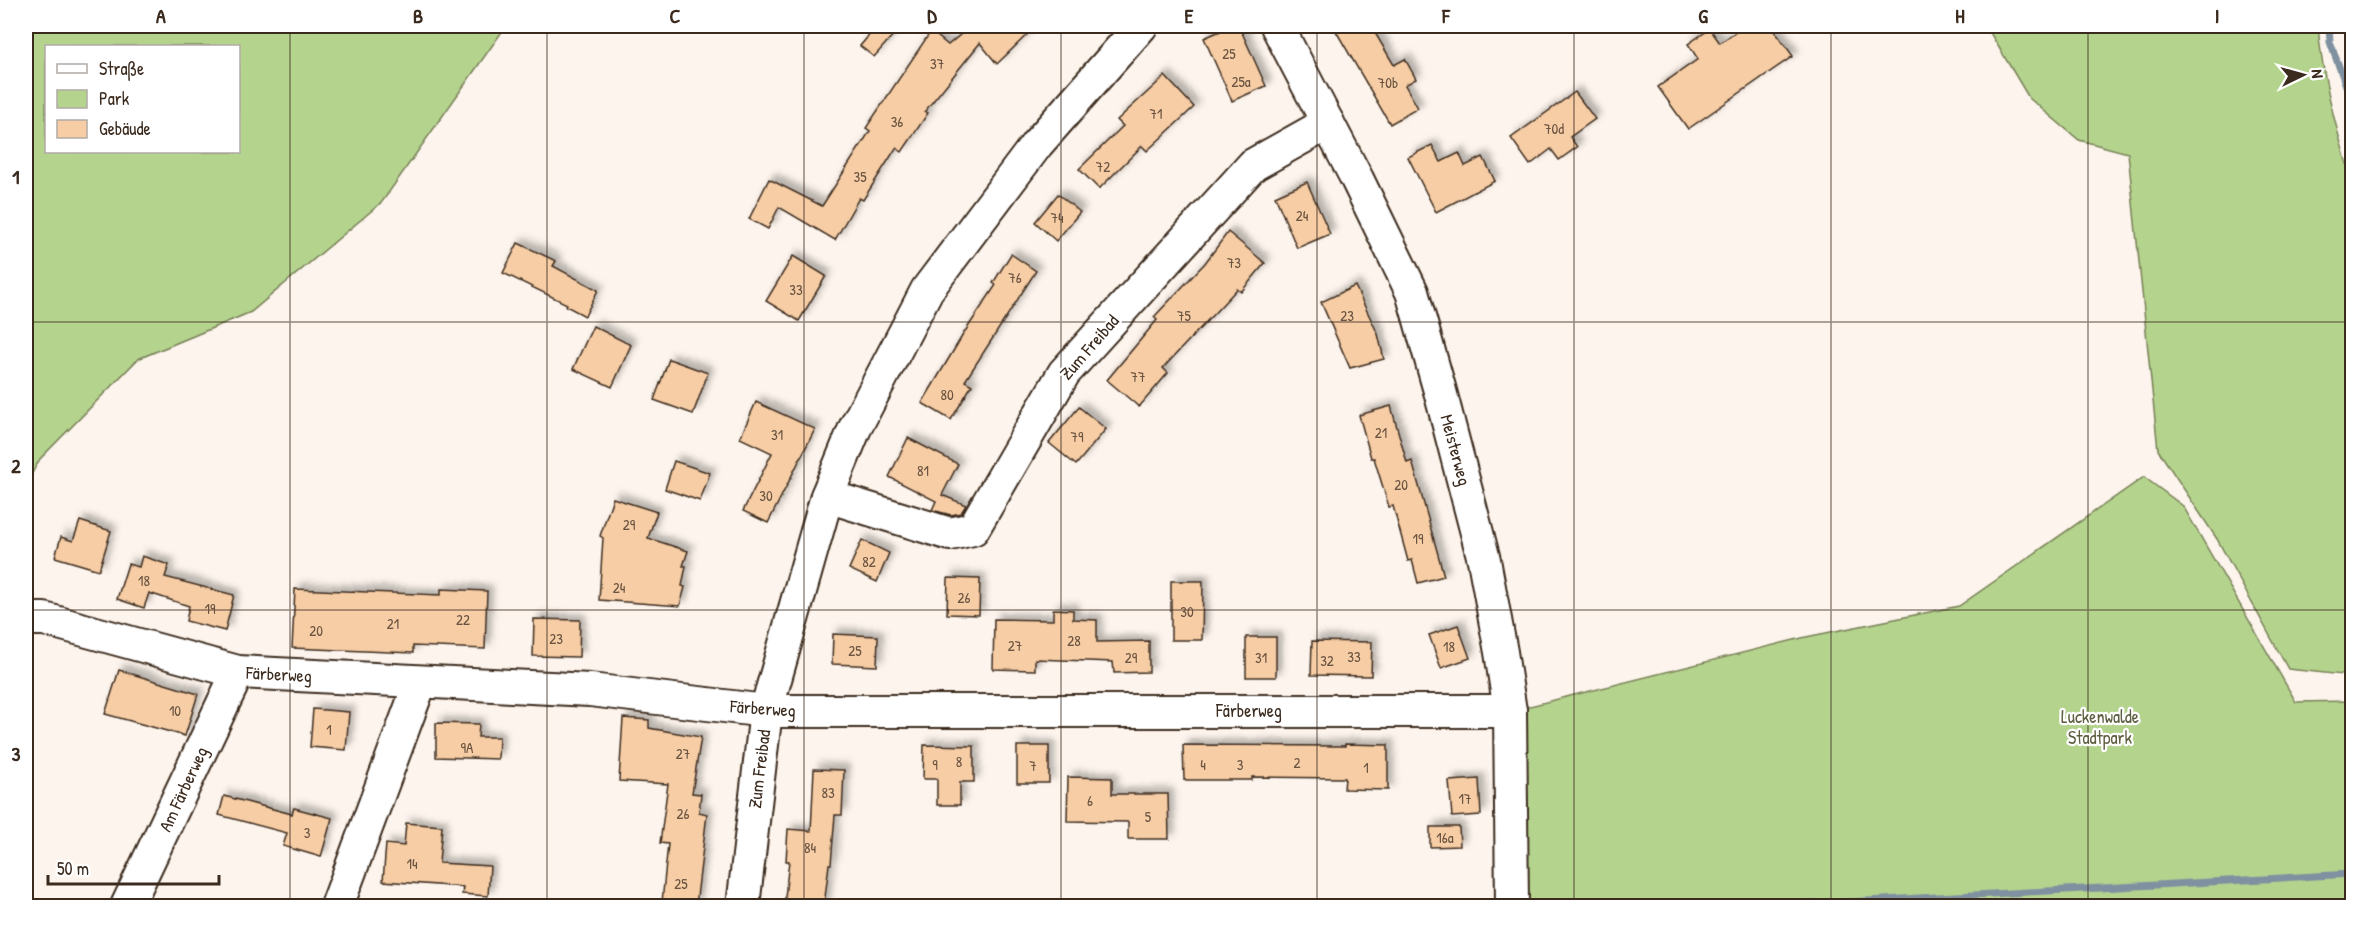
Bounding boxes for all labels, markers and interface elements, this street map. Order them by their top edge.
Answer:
text: A [156,2,166,29]
text: B [413,2,423,29]
text: C [670,2,681,29]
text: D [927,2,937,29]
text: E [1185,2,1194,29]
text: F [1441,2,1451,29]
text: G [1698,2,1708,29]
text: H [1955,2,1965,29]
text: I [2215,2,2219,29]
house number: 25 [1222,43,1236,64]
legend [45,45,240,153]
north arrow [2273,45,2333,105]
house number: 37 [930,53,944,74]
text: Straße [99,56,144,81]
text: N [2307,68,2329,79]
house number: 25a [1231,71,1251,92]
house number: 70b [1378,72,1398,93]
text: Park [99,86,130,111]
house number: 71 [1150,103,1162,124]
house number: 36 [891,111,903,132]
text: Gebäude [99,116,151,141]
house number: 70d [1544,118,1564,139]
house number: 72 [1096,156,1110,177]
text: 1 [12,163,20,190]
house number: 35 [853,166,867,187]
house number: 24 [1296,205,1309,226]
house number: 74 [1050,207,1064,228]
house number: 73 [1227,252,1241,273]
house number: 76 [1008,267,1022,288]
house number: 33 [789,279,803,300]
house number: 75 [1177,305,1192,326]
house number: 23 [1340,305,1354,326]
street label: Zum Freibad [1054,309,1124,385]
house number: 77 [1131,366,1145,387]
house number: 80 [940,384,954,405]
street label: Meisterweg [1435,412,1477,488]
house number: 21 [1375,422,1387,443]
house number: 31 [771,424,783,445]
house number: 79 [1071,426,1084,447]
text: 2 [11,452,21,479]
house number: 81 [917,460,929,481]
house number: 20 [1394,474,1408,495]
house number: 30 [759,485,773,506]
house number: 29 [623,514,636,535]
house number: 19 [1413,528,1424,549]
house number: 82 [862,551,876,572]
house number: 18 [138,570,150,591]
house number: 24 [613,577,626,598]
house number: 26 [957,587,971,608]
house number: 19 [205,598,216,619]
house number: 30 [1180,601,1194,622]
house number: 22 [456,609,470,630]
house number: 21 [387,613,399,634]
house number: 20 [309,620,323,641]
house number: 23 [549,628,563,649]
house number: 28 [1067,630,1081,651]
house number: 27 [1008,635,1022,656]
house number: 18 [1443,636,1455,657]
house number: 25 [848,640,862,661]
house number: 33 [1347,646,1361,667]
house number: 29 [1125,647,1138,668]
house number: 31 [1255,647,1267,668]
house number: 32 [1320,650,1334,671]
street label: Färberweg [245,660,312,688]
street label: Färberweg [728,693,797,723]
street label: Färberweg [1215,698,1282,723]
house number: 10 [169,700,181,721]
park label: Luckenwalde Stadtpark [2061,704,2139,750]
house number: 1 [326,719,332,740]
street label: Zum Freibad [742,728,776,810]
house number: 9A [461,737,474,758]
text: 3 [12,740,21,767]
street label: Am Färberweg [152,743,214,835]
house number: 27 [676,743,690,764]
house number: 8 [956,751,962,772]
house number: 2 [1293,752,1301,773]
house number: 9 [932,754,938,775]
house number: 4 [1200,754,1206,775]
house number: 3 [1237,754,1244,775]
house number: 7 [1029,755,1037,776]
house number: 1 [1363,757,1369,778]
house number: 83 [821,782,835,803]
house number: 17 [1459,788,1471,809]
house number: 6 [1087,790,1093,811]
house number: 26 [676,803,690,824]
house number: 5 [1145,806,1152,827]
house number: 3 [304,822,311,843]
house number: 16a [1436,827,1454,848]
house number: 84 [804,837,816,858]
scale bar [48,848,219,886]
house number: 14 [406,853,418,874]
text: 50 m [57,856,89,881]
house number: 25 [674,873,688,894]

